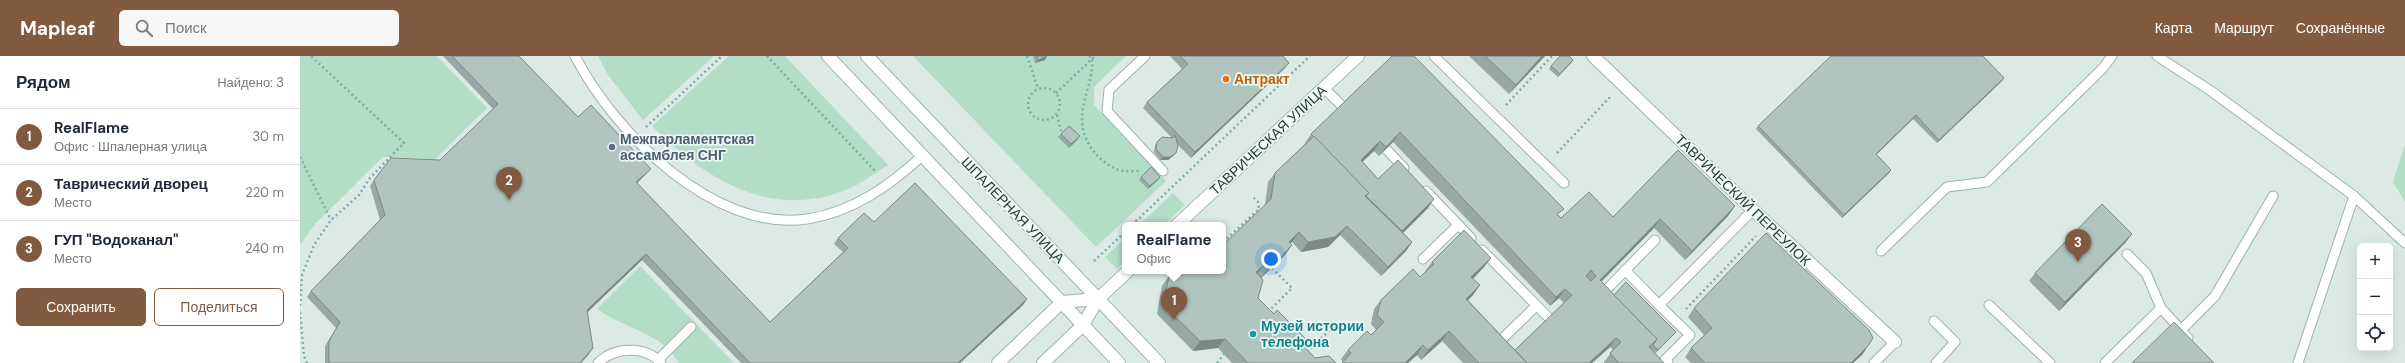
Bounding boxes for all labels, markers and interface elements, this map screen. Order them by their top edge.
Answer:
search box [119,10,399,46]
text: Mapleaf [20,16,95,41]
icon: search [133,17,155,39]
text: Поиск [165,18,207,38]
text: Карта [2155,19,2192,37]
text: Маршрут [2214,19,2274,37]
text: Сохранённые [2296,19,2385,37]
place label: Антракт [1234,70,1290,88]
text: Рядом [16,71,71,93]
text: Найдено: 3 [217,74,284,91]
marker: Антракт [1221,74,1231,84]
street label: ТАВРИЧЕСКАЯ УЛИЦА [1206,81,1331,199]
text: RealFlame [54,118,129,138]
text: 1 [27,128,31,145]
text: 30 m [252,128,284,145]
place label: Межпарламентская ассамблея СНГ [620,130,754,164]
street label: ТАВРИЧЕСКИЙ ПЕРЕУЛОК [1671,130,1815,270]
text: Офис · Шпалерная улица [54,138,207,155]
marker: Межпарламентская ассамблея СНГ [607,142,617,152]
street label: ШПАЛЕРНАЯ УЛИЦА [958,153,1069,267]
pin: 2 [496,167,522,200]
text: Таврический дворец [54,174,208,194]
text: 2 [25,184,33,201]
text: 220 m [245,184,284,201]
text: Место [54,194,92,211]
popup [1122,222,1226,274]
pin: 3 [2065,229,2091,262]
text: ГУП "Водоканал" [54,230,178,250]
text: RealFlame [1136,230,1212,250]
text: 3 [25,240,33,257]
text: 240 m [245,240,284,257]
map controls [2357,243,2393,351]
button: + [2357,243,2393,279]
your location [1261,249,1281,269]
text: Место [54,250,92,267]
text: Офис [1136,250,1171,267]
button: − [2357,279,2393,315]
pin: 1 [1161,287,1187,320]
button: Сохранить [16,288,146,326]
button: Поделиться [154,288,284,326]
button: locate [2357,315,2393,351]
place label: Музей истории телефона [1261,317,1364,351]
marker: Музей истории телефона [1248,329,1258,339]

